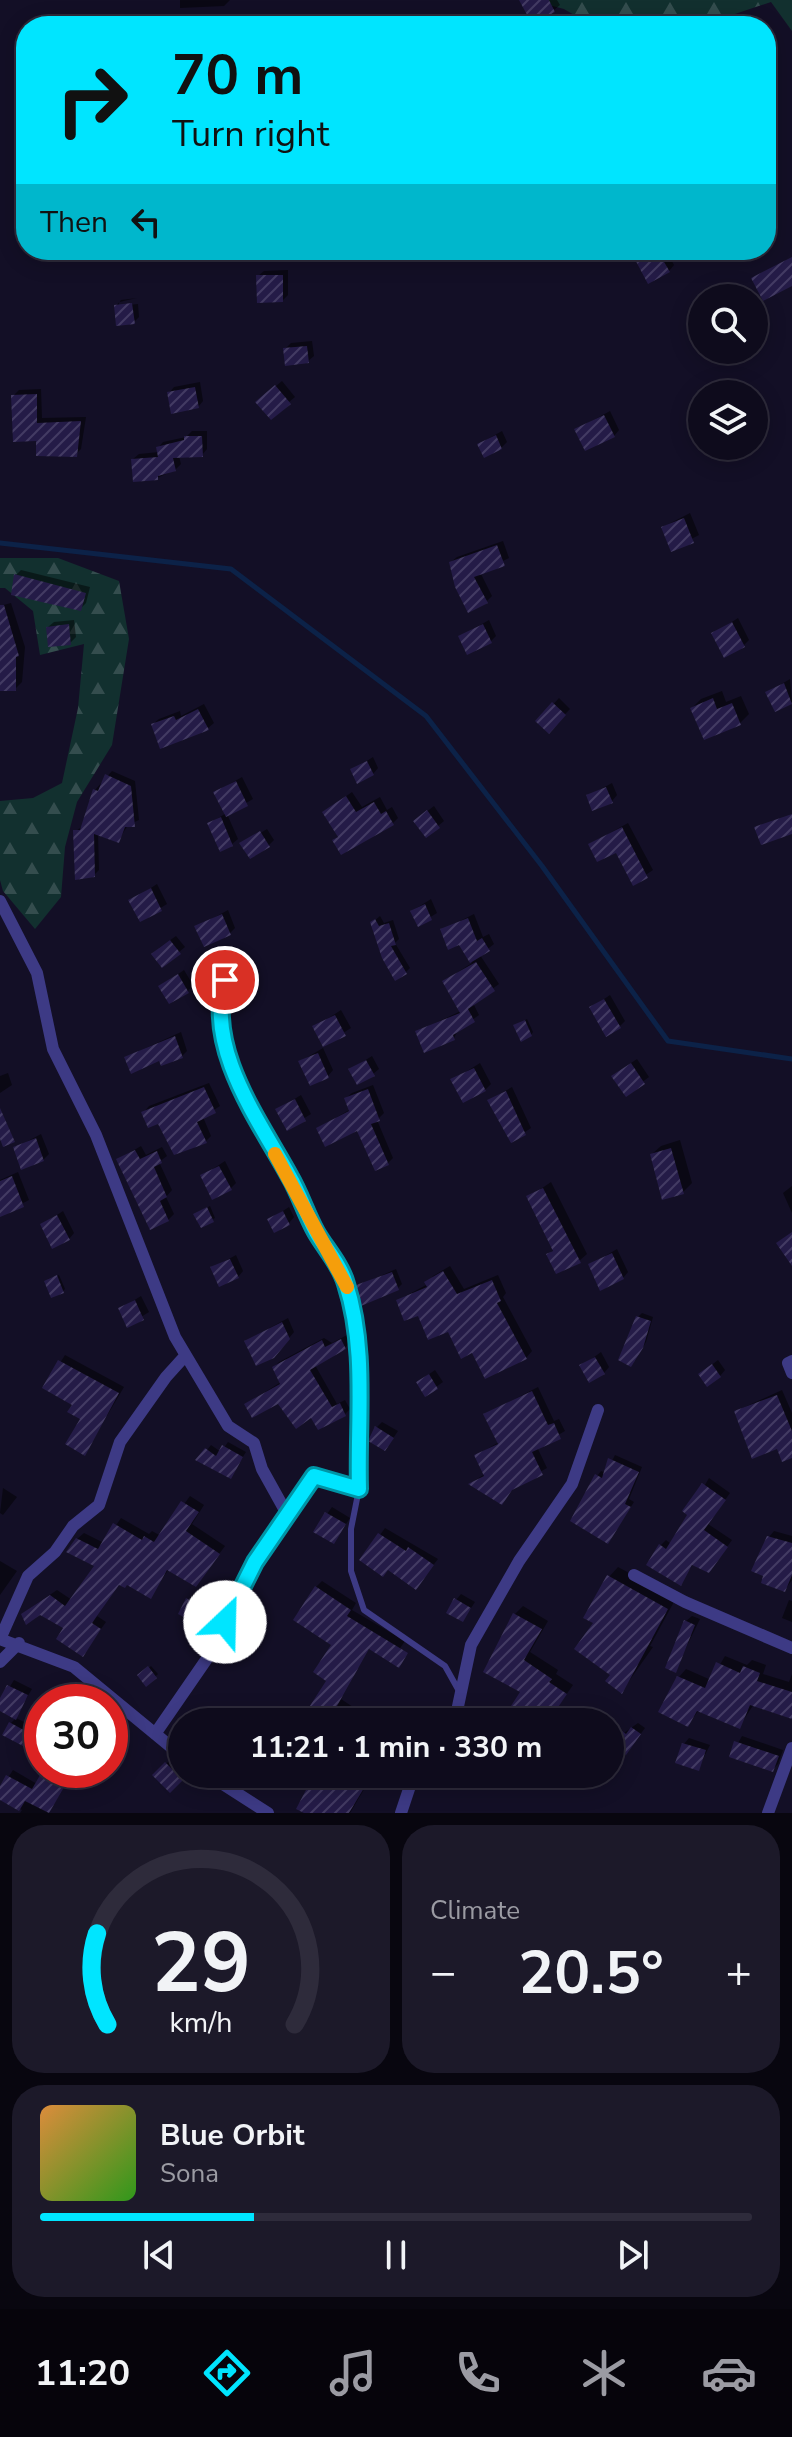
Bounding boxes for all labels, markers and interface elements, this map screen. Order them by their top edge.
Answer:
text: 70 m [172,37,303,114]
icon: right [40,48,144,152]
text: Turn right [172,110,329,159]
icon: left [124,200,168,244]
text: Then [40,202,108,243]
map controls [688,284,768,460]
button: search [688,284,768,364]
button: layers [688,380,768,460]
pin [191,946,259,1014]
icon: arrive [203,958,247,1002]
position arrow [183,1580,267,1664]
speed limit sign: 30 [24,1684,128,1788]
text: 11:21 · 1 min · 330 m [250,1727,542,1768]
text: Climate [430,1893,520,1928]
text: 29 [151,1907,251,2020]
text: 20.5° [518,1932,664,2014]
text: − [430,1943,456,2003]
text: + [726,1943,752,2003]
text: km/h [170,2003,232,2042]
text: Blue Orbit [160,2115,304,2156]
text: Sona [160,2156,219,2191]
icon: previous [137,2233,181,2277]
icon: pause [374,2233,418,2277]
icon: next [611,2233,655,2277]
icon: directions [199,2345,255,2401]
icon: music [325,2345,381,2401]
icon: phone [450,2345,506,2401]
icon: climate [576,2345,632,2401]
icon: car [701,2345,757,2401]
text: 11:20 [35,2349,130,2398]

